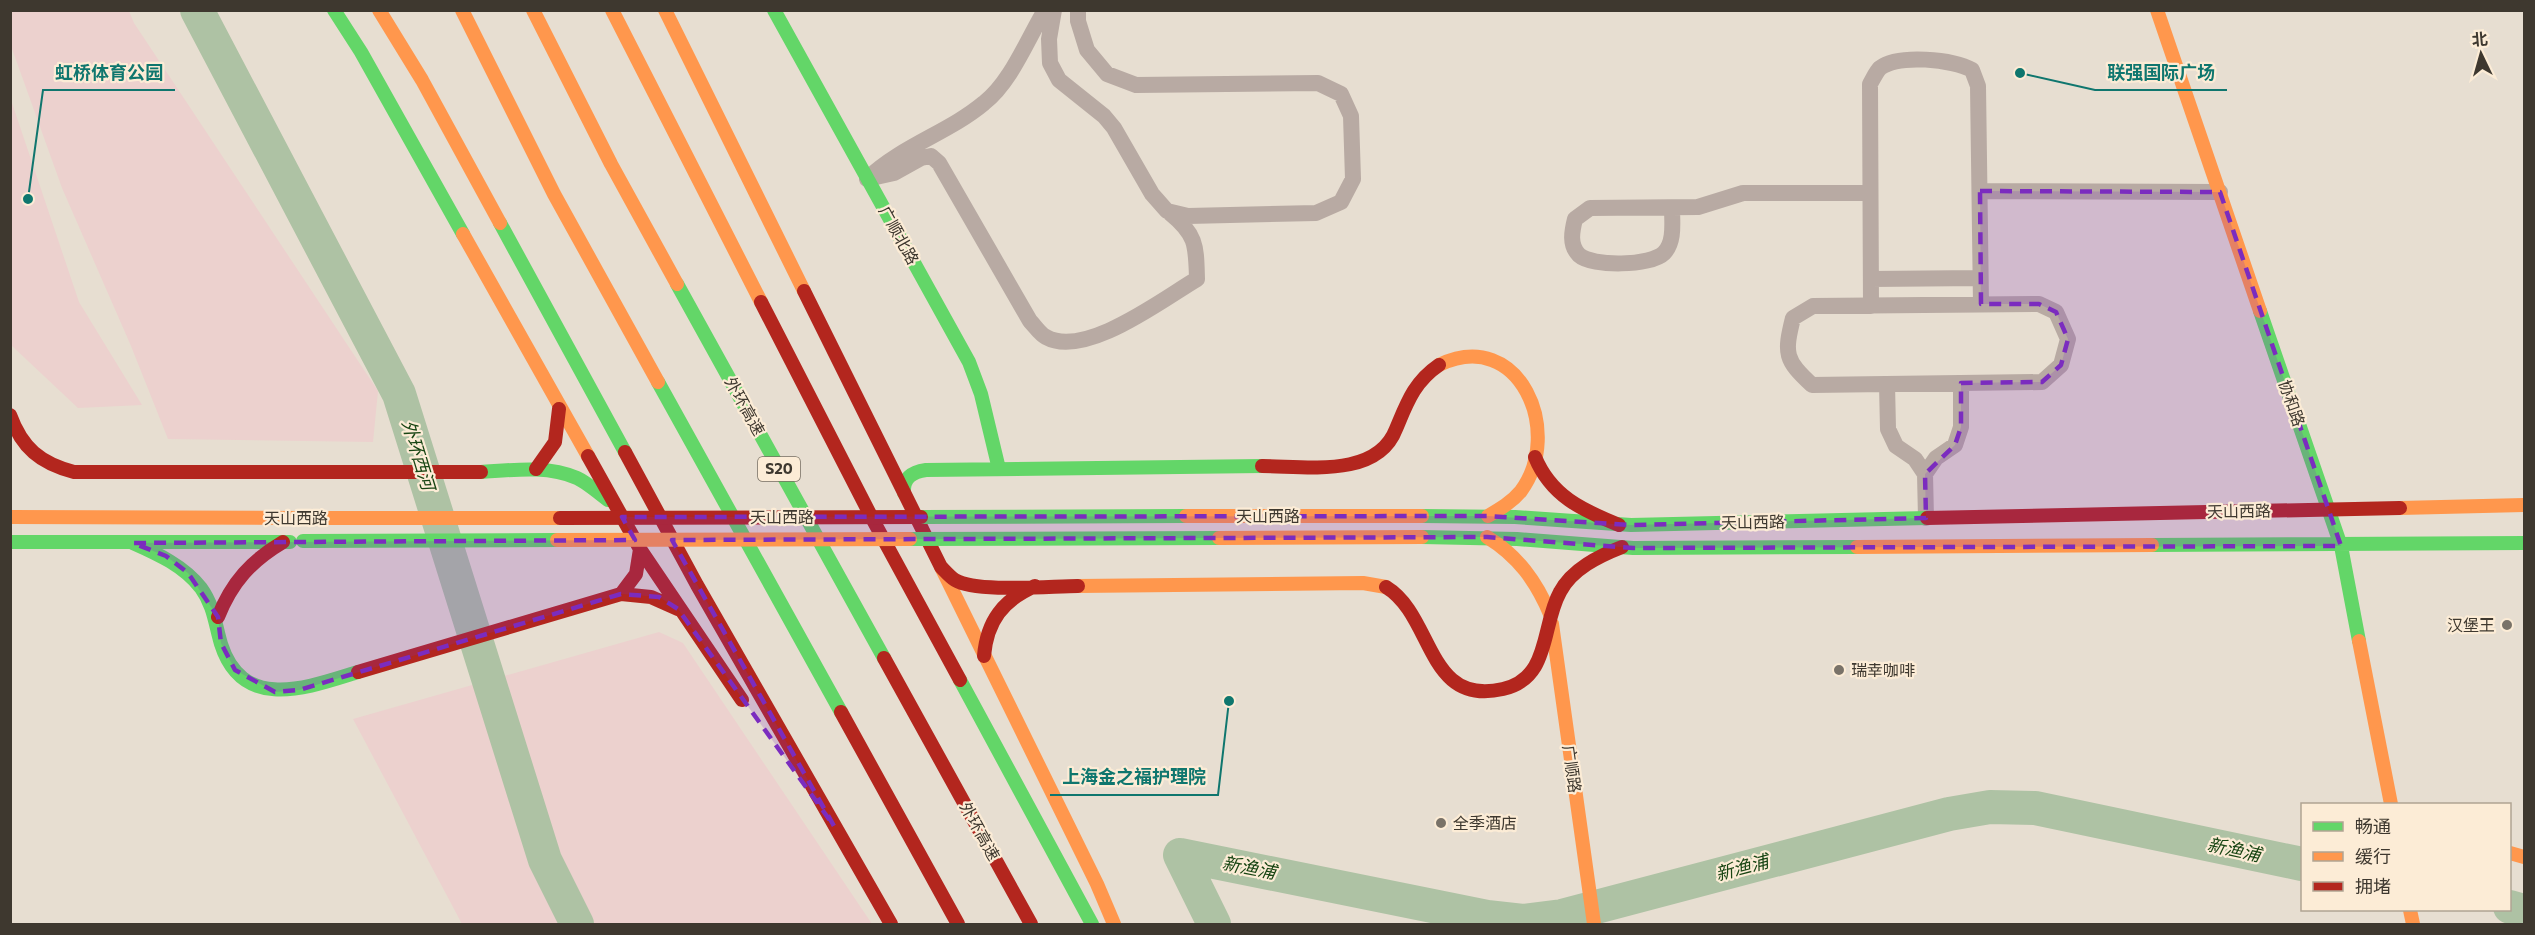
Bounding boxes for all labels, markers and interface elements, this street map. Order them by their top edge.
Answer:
north arrow [2451,24,2511,84]
text: 北 [2471,28,2488,49]
callout: 虹桥体育公园 [43,54,175,90]
callout: 联强国际广场 [2095,54,2227,90]
text: 虹桥体育公园 [55,61,163,83]
text: 联强国际广场 [2107,61,2215,83]
street label: 广顺北路 [876,202,923,267]
street label: 外环高速 [722,373,769,438]
street label: 协和路 [2276,377,2309,429]
water label: 外环西河 [398,417,441,495]
road number: S20 [758,457,800,481]
street label: 天山西路 [2207,500,2271,521]
street label: 天山西路 [1236,506,1300,525]
street label: 天山西路 [750,507,814,526]
street label: 天山西路 [264,508,328,527]
street label: 天山西路 [1721,511,1785,532]
place label: 汉堡王 [2447,615,2495,634]
marker: 汉堡王 [2500,618,2514,632]
place label: 瑞幸咖啡 [1851,660,1915,679]
marker: 瑞幸咖啡 [1832,663,1846,677]
street label: 广顺路 [1560,744,1585,794]
callout: 上海金之福护理院 [1050,759,1218,795]
text: 上海金之福护理院 [1062,765,1206,787]
street label: 外环高速 [957,798,1004,863]
legend [2301,803,2511,911]
place label: 全季酒店 [1453,813,1517,832]
text: 畅通 [2355,815,2391,837]
marker: 全季酒店 [1434,816,1448,830]
water label: 新渔浦 [2206,833,2266,866]
text: 缓行 [2355,845,2391,867]
water label: 新渔浦 [1713,849,1774,885]
water label: 新渔浦 [1221,851,1281,884]
text: 拥堵 [2355,875,2391,897]

